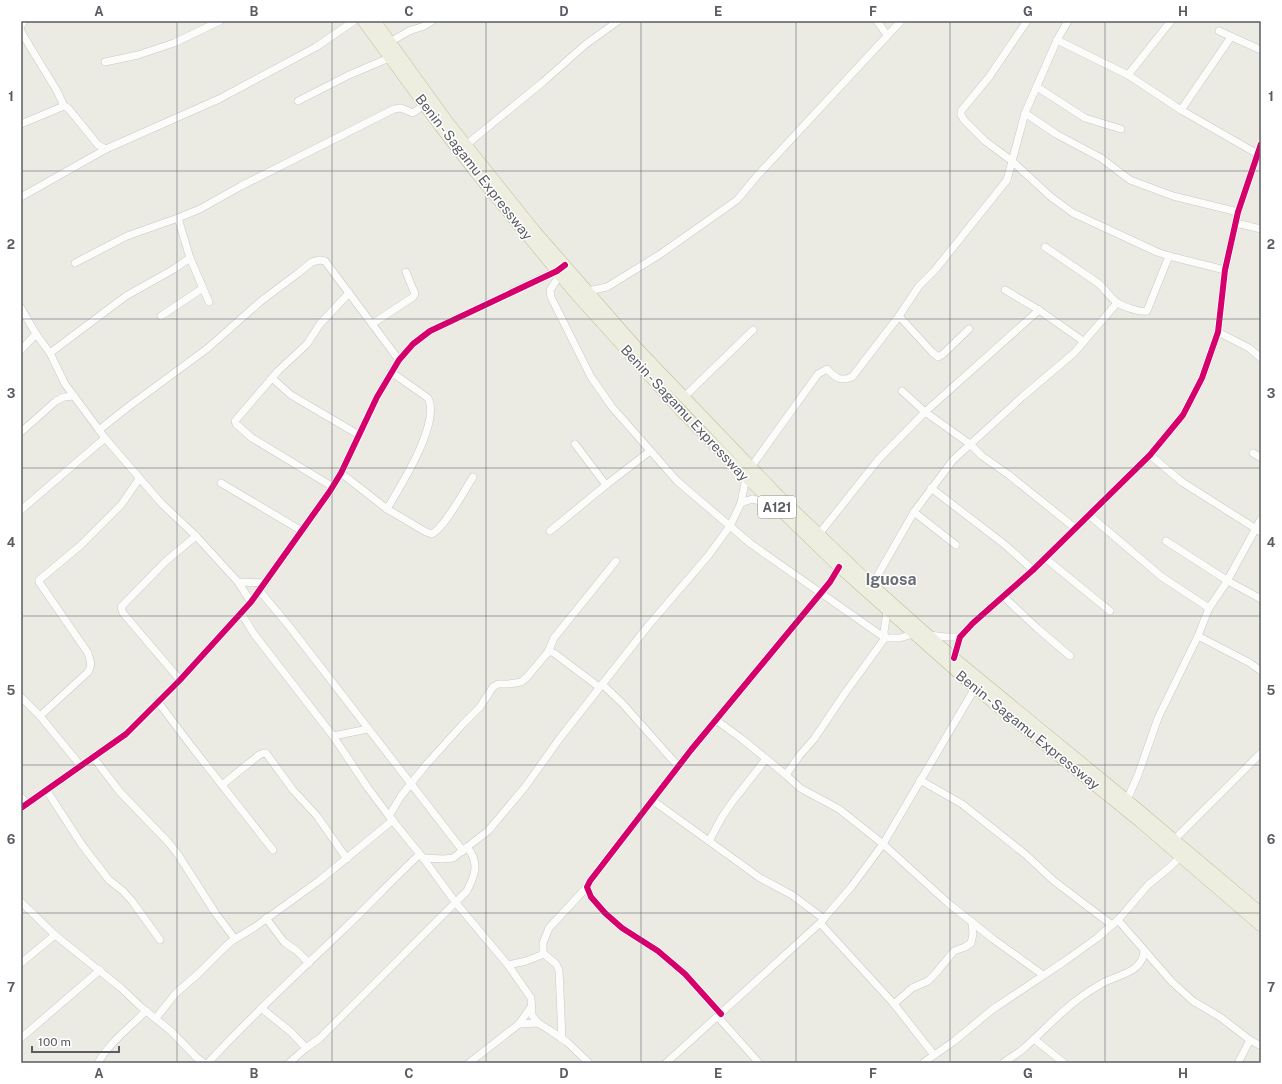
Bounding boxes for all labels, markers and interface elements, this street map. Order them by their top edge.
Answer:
text: A [94,4,104,19]
text: B [250,4,259,19]
text: C [404,4,414,19]
text: D [559,4,569,19]
text: E [714,4,722,19]
text: F [869,4,877,19]
text: G [1023,4,1033,19]
text: H [1178,4,1188,19]
text: 1 [8,89,14,104]
text: 1 [1268,89,1274,104]
street label: Benin - Sagamu Expressway [412,91,536,243]
text: 2 [7,237,15,252]
text: 2 [1267,237,1275,252]
street label: Benin - Sagamu Expressway [618,342,753,485]
text: 3 [7,386,16,401]
text: 3 [1267,386,1276,401]
road number: A121 [758,496,796,518]
text: 4 [7,535,16,550]
text: 4 [1267,535,1276,550]
district label: Iguosa [865,570,917,589]
street label: Benin - Sagamu Expressway [953,667,1103,793]
text: 5 [7,683,16,698]
text: 5 [1267,683,1276,698]
text: 6 [7,832,16,847]
text: 6 [1267,832,1276,847]
text: 7 [7,980,15,995]
text: 7 [1267,980,1275,995]
scale bar [32,1028,119,1054]
text: 100 m [38,1035,71,1049]
text: A [94,1066,104,1081]
text: B [250,1066,259,1081]
text: C [404,1066,414,1081]
text: D [559,1066,569,1081]
text: E [714,1066,722,1081]
text: F [869,1066,877,1081]
text: G [1023,1066,1033,1081]
text: H [1178,1066,1188,1081]

